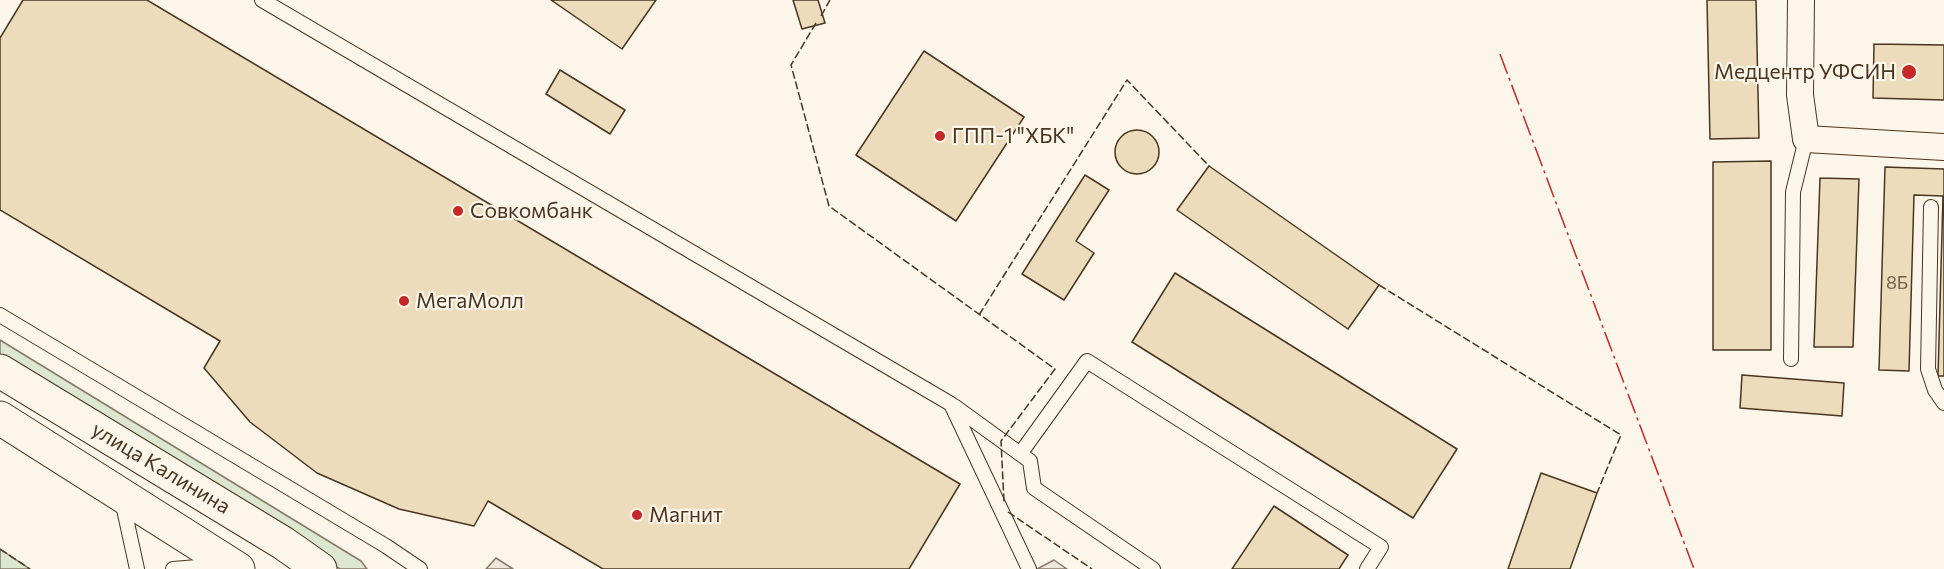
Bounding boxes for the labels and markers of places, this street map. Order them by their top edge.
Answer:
place label: Медцентр УФСИН [1714,59,1896,85]
marker: Медцентр УФСИН [1900,63,1918,81]
place label: ГПП-1 "ХБК" [952,123,1074,149]
marker: ГПП-1 "ХБК" [933,129,947,143]
place label: Совкомбанк [470,198,593,224]
marker: Совкомбанк [451,204,465,218]
place label: МегаМолл [416,288,524,314]
marker: МегаМолл [397,294,411,308]
place label: Магнит [649,502,723,528]
marker: Магнит [630,508,644,522]

